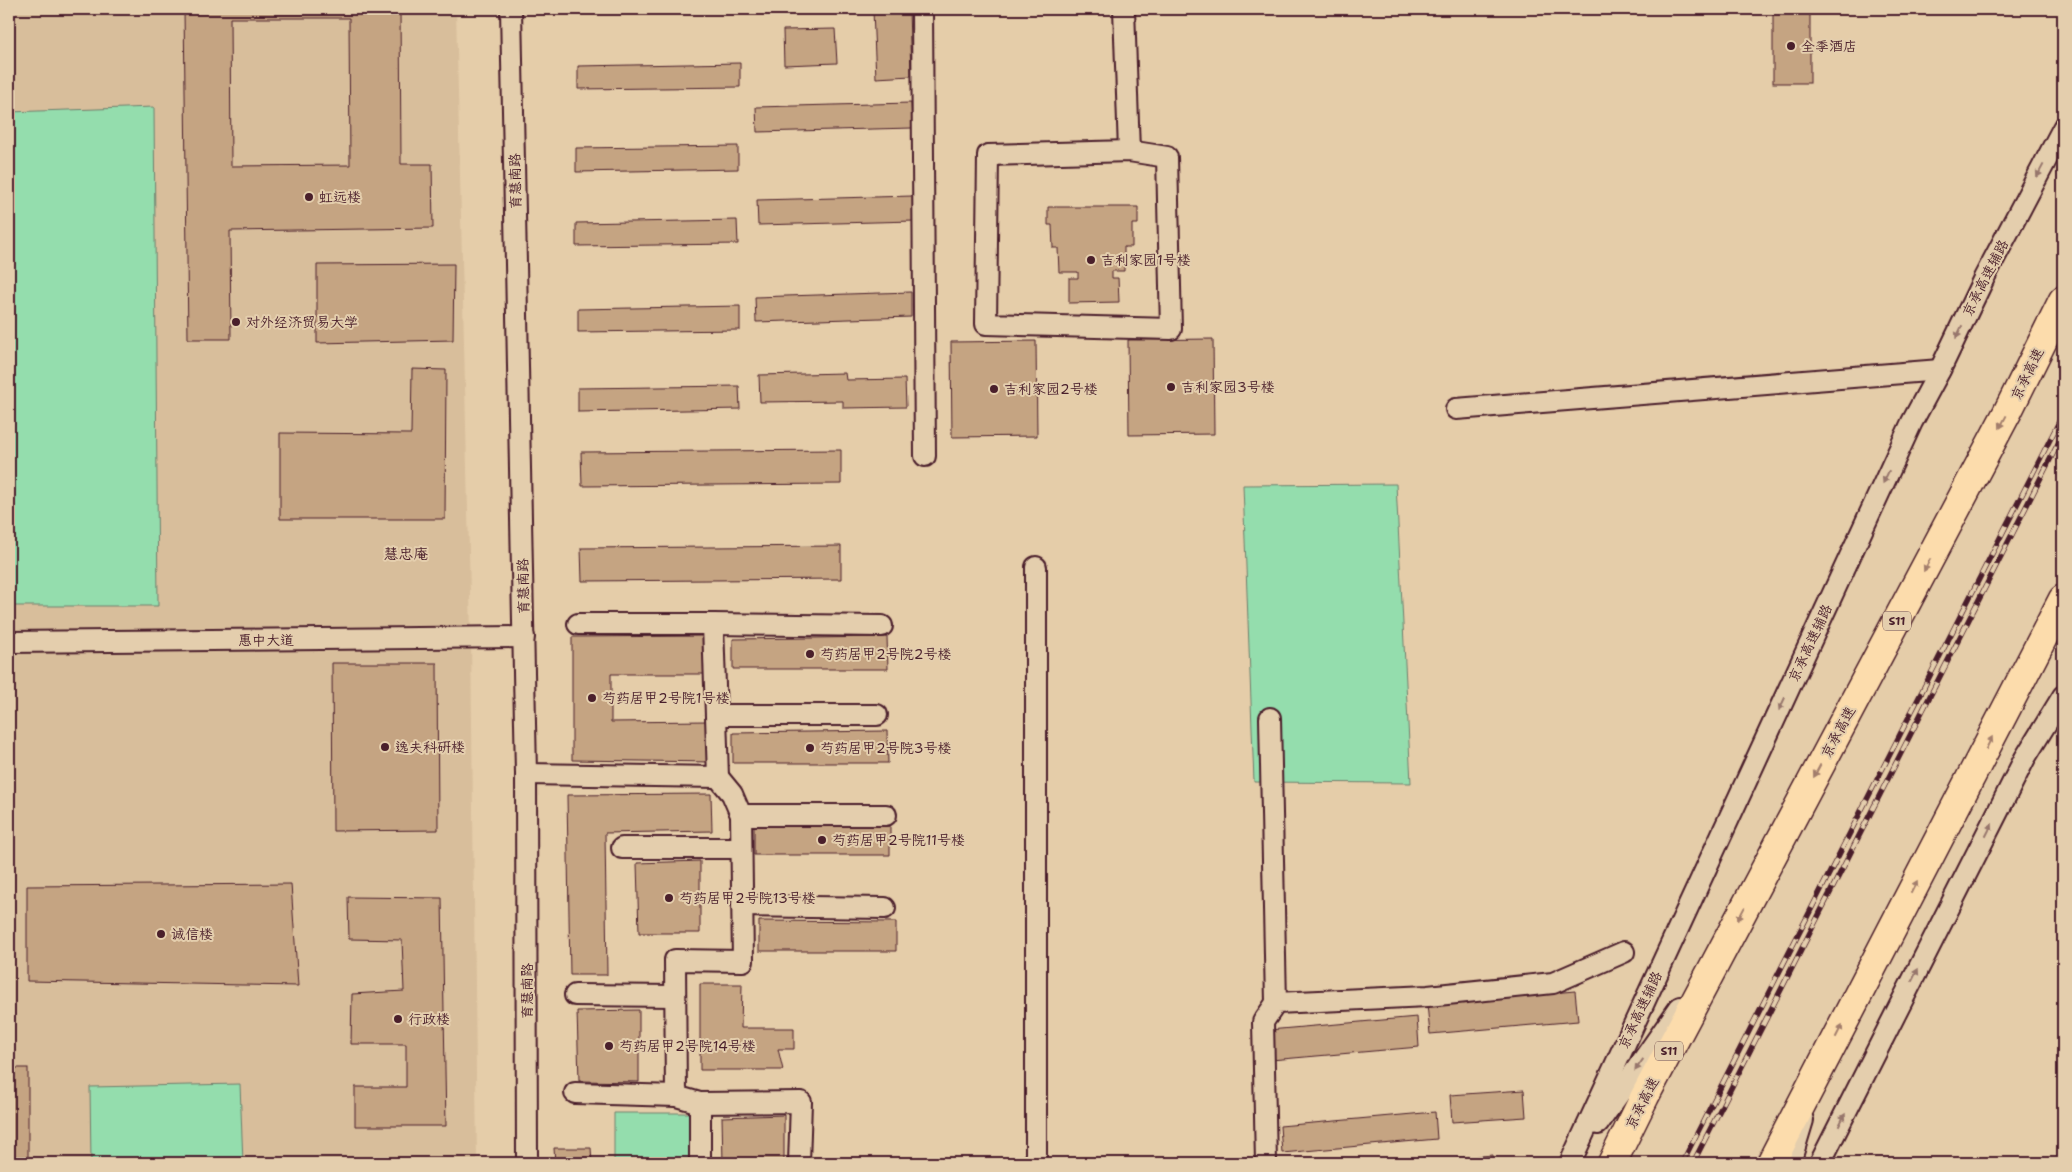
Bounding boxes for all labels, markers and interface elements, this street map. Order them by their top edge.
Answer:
place label: 全季酒店 [1801,37,1857,55]
marker: 全季酒店 [1785,40,1797,52]
street label: 育慧南路 [506,153,524,209]
one-way arrow [2036,165,2045,178]
place label: 虹远楼 [319,188,361,206]
marker: 虹远楼 [303,191,315,203]
street label: 京承高速辅路 [1958,236,2012,320]
place label: 吉利家园1号楼 [1101,251,1191,269]
marker: 吉利家园1号楼 [1085,254,1097,266]
place label: 对外经济贸易大学 [246,313,358,331]
marker: 对外经济贸易大学 [230,316,242,328]
one-way arrow [1954,324,1963,339]
street label: 京承高速 [2007,345,2047,403]
place label: 吉利家园3号楼 [1181,378,1275,396]
place label: 吉利家园2号楼 [1004,380,1098,398]
marker: 吉利家园3号楼 [1165,381,1177,393]
marker: 吉利家园2号楼 [988,383,1000,395]
one-way arrow [1999,415,2007,429]
one-way arrow [1882,470,1890,484]
district label: 慧忠庵 [383,544,429,564]
street label: 育慧南路 [514,558,532,614]
one-way arrow [1922,559,1931,572]
street label: 京承高速辅路 [1784,601,1836,685]
road number: S11 [1883,612,1911,630]
street label: 惠中大道 [238,631,294,649]
place label: 芍药居甲2号院2号楼 [820,645,952,663]
marker: 芍药居甲2号院2号楼 [804,648,816,660]
place label: 芍药居甲2号院1号楼 [602,689,730,707]
marker: 芍药居甲2号院1号楼 [586,692,598,704]
one-way arrow [1777,697,1785,711]
street label: 京承高速 [1817,703,1859,761]
one-way arrow [1985,736,1993,750]
place label: 逸夫科研楼 [395,738,465,756]
place label: 芍药居甲2号院3号楼 [820,739,952,757]
marker: 逸夫科研楼 [379,741,391,753]
marker: 芍药居甲2号院3号楼 [804,742,816,754]
one-way arrow [1813,764,1822,777]
one-way arrow [1985,823,1993,837]
place label: 芍药居甲2号院11号楼 [832,831,965,849]
marker: 芍药居甲2号院11号楼 [816,834,828,846]
one-way arrow [1910,880,1918,894]
place label: 芍药居甲2号院13号楼 [679,889,816,907]
marker: 芍药居甲2号院13号楼 [663,892,675,904]
one-way arrow [1737,907,1745,921]
place label: 诚信楼 [171,925,213,943]
marker: 诚信楼 [155,928,167,940]
street label: 育慧南路 [518,963,536,1019]
street label: 京承高速辅路 [1614,968,1666,1052]
one-way arrow [1911,968,1919,982]
place label: 行政楼 [408,1010,450,1028]
marker: 行政楼 [392,1013,404,1025]
one-way arrow [1835,1024,1843,1039]
place label: 芍药居甲2号院14号楼 [619,1037,756,1055]
marker: 芍药居甲2号院14号楼 [603,1040,615,1052]
road number: S11 [1655,1042,1683,1060]
one-way arrow [1634,1059,1644,1072]
street label: 京承高速 [1621,1074,1663,1132]
one-way arrow [1838,1113,1846,1127]

